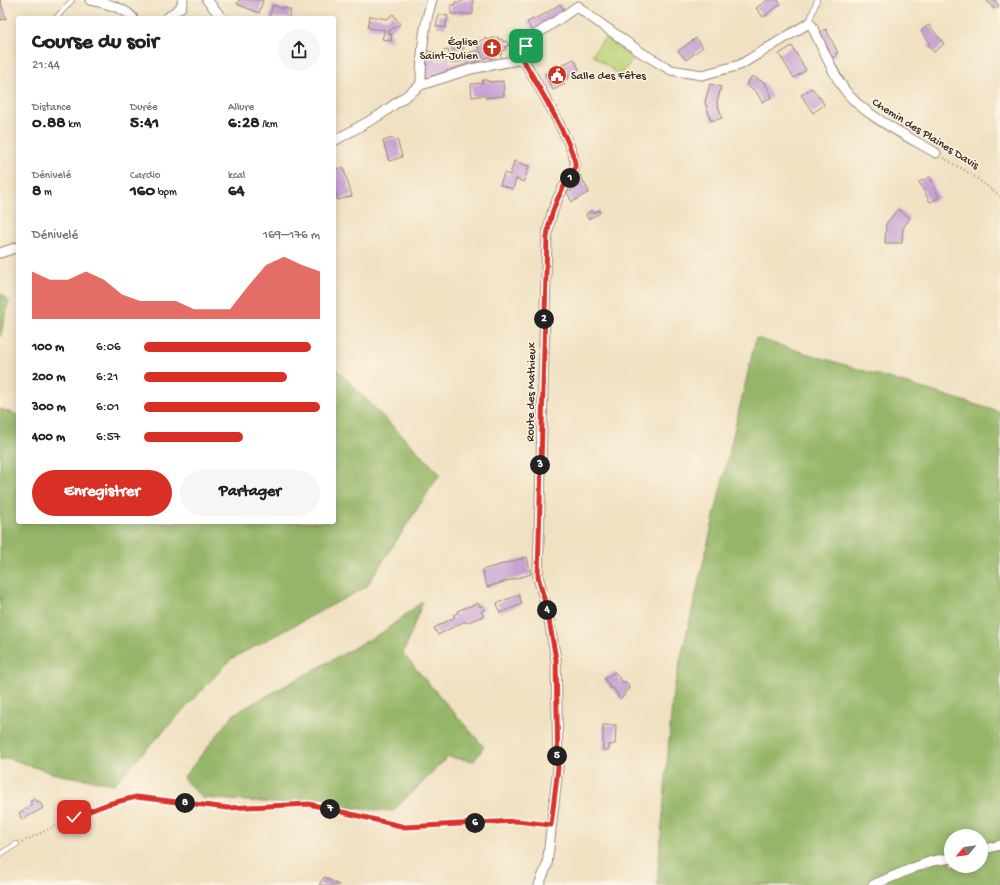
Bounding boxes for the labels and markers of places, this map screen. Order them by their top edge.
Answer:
pin [509,29,543,63]
place label: Église Saint-Julien [420,36,479,64]
church icon: Église Saint-Julien [481,37,503,59]
public building icon: Salle des Fêtes [546,64,568,86]
place label: Salle des Fêtes [571,70,646,84]
pin: 1 [560,168,580,188]
pin: 2 [534,309,554,329]
pin: 3 [530,455,550,475]
pin: 4 [537,600,557,620]
pin: 5 [547,746,567,766]
pin: 8 [175,793,195,813]
pin: 7 [320,799,340,819]
pin [57,800,91,834]
pin: 6 [465,813,485,833]

